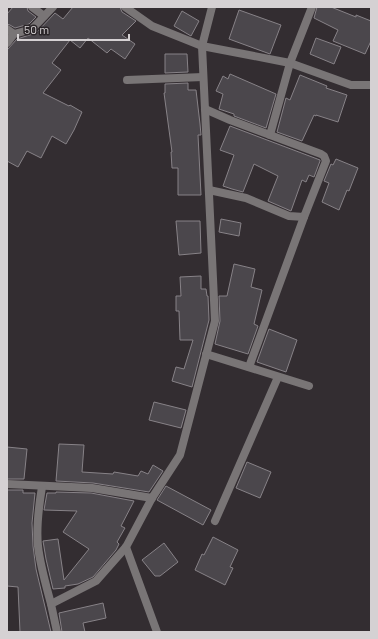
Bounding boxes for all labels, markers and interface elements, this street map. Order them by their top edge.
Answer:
scale bar [18,16,129,42]
text: 50 m [24,22,49,36]

